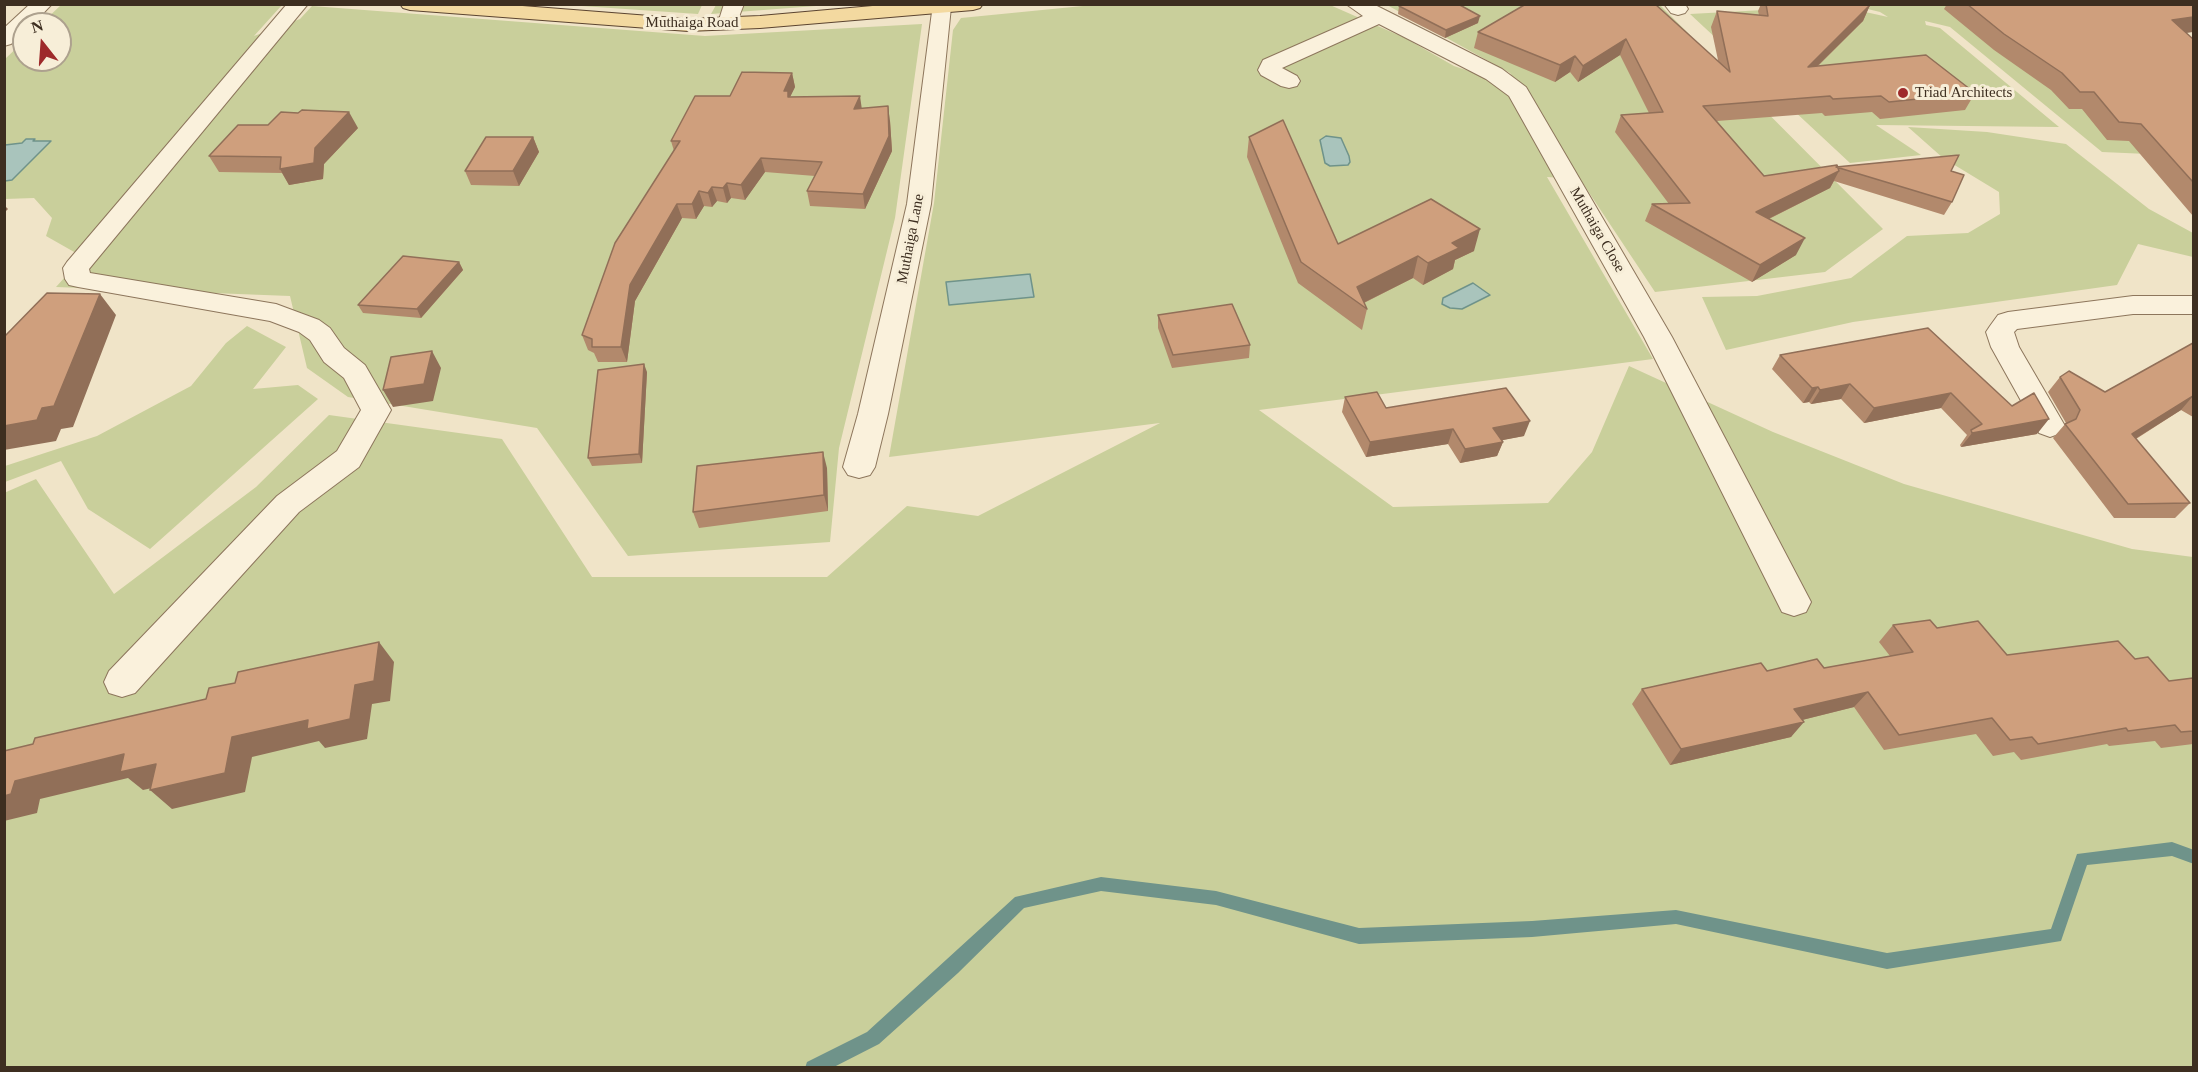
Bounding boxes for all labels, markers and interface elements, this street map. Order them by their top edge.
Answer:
north arrow [12,12,72,72]
street label: Muthaiga Road [646,14,738,32]
text: N [29,16,45,36]
place label: Triad Architects [1915,84,2012,102]
marker: Triad Architects [1896,86,1910,100]
street label: Muthaiga Close [1565,184,1629,276]
street label: Muthaiga Lane [893,193,929,285]

